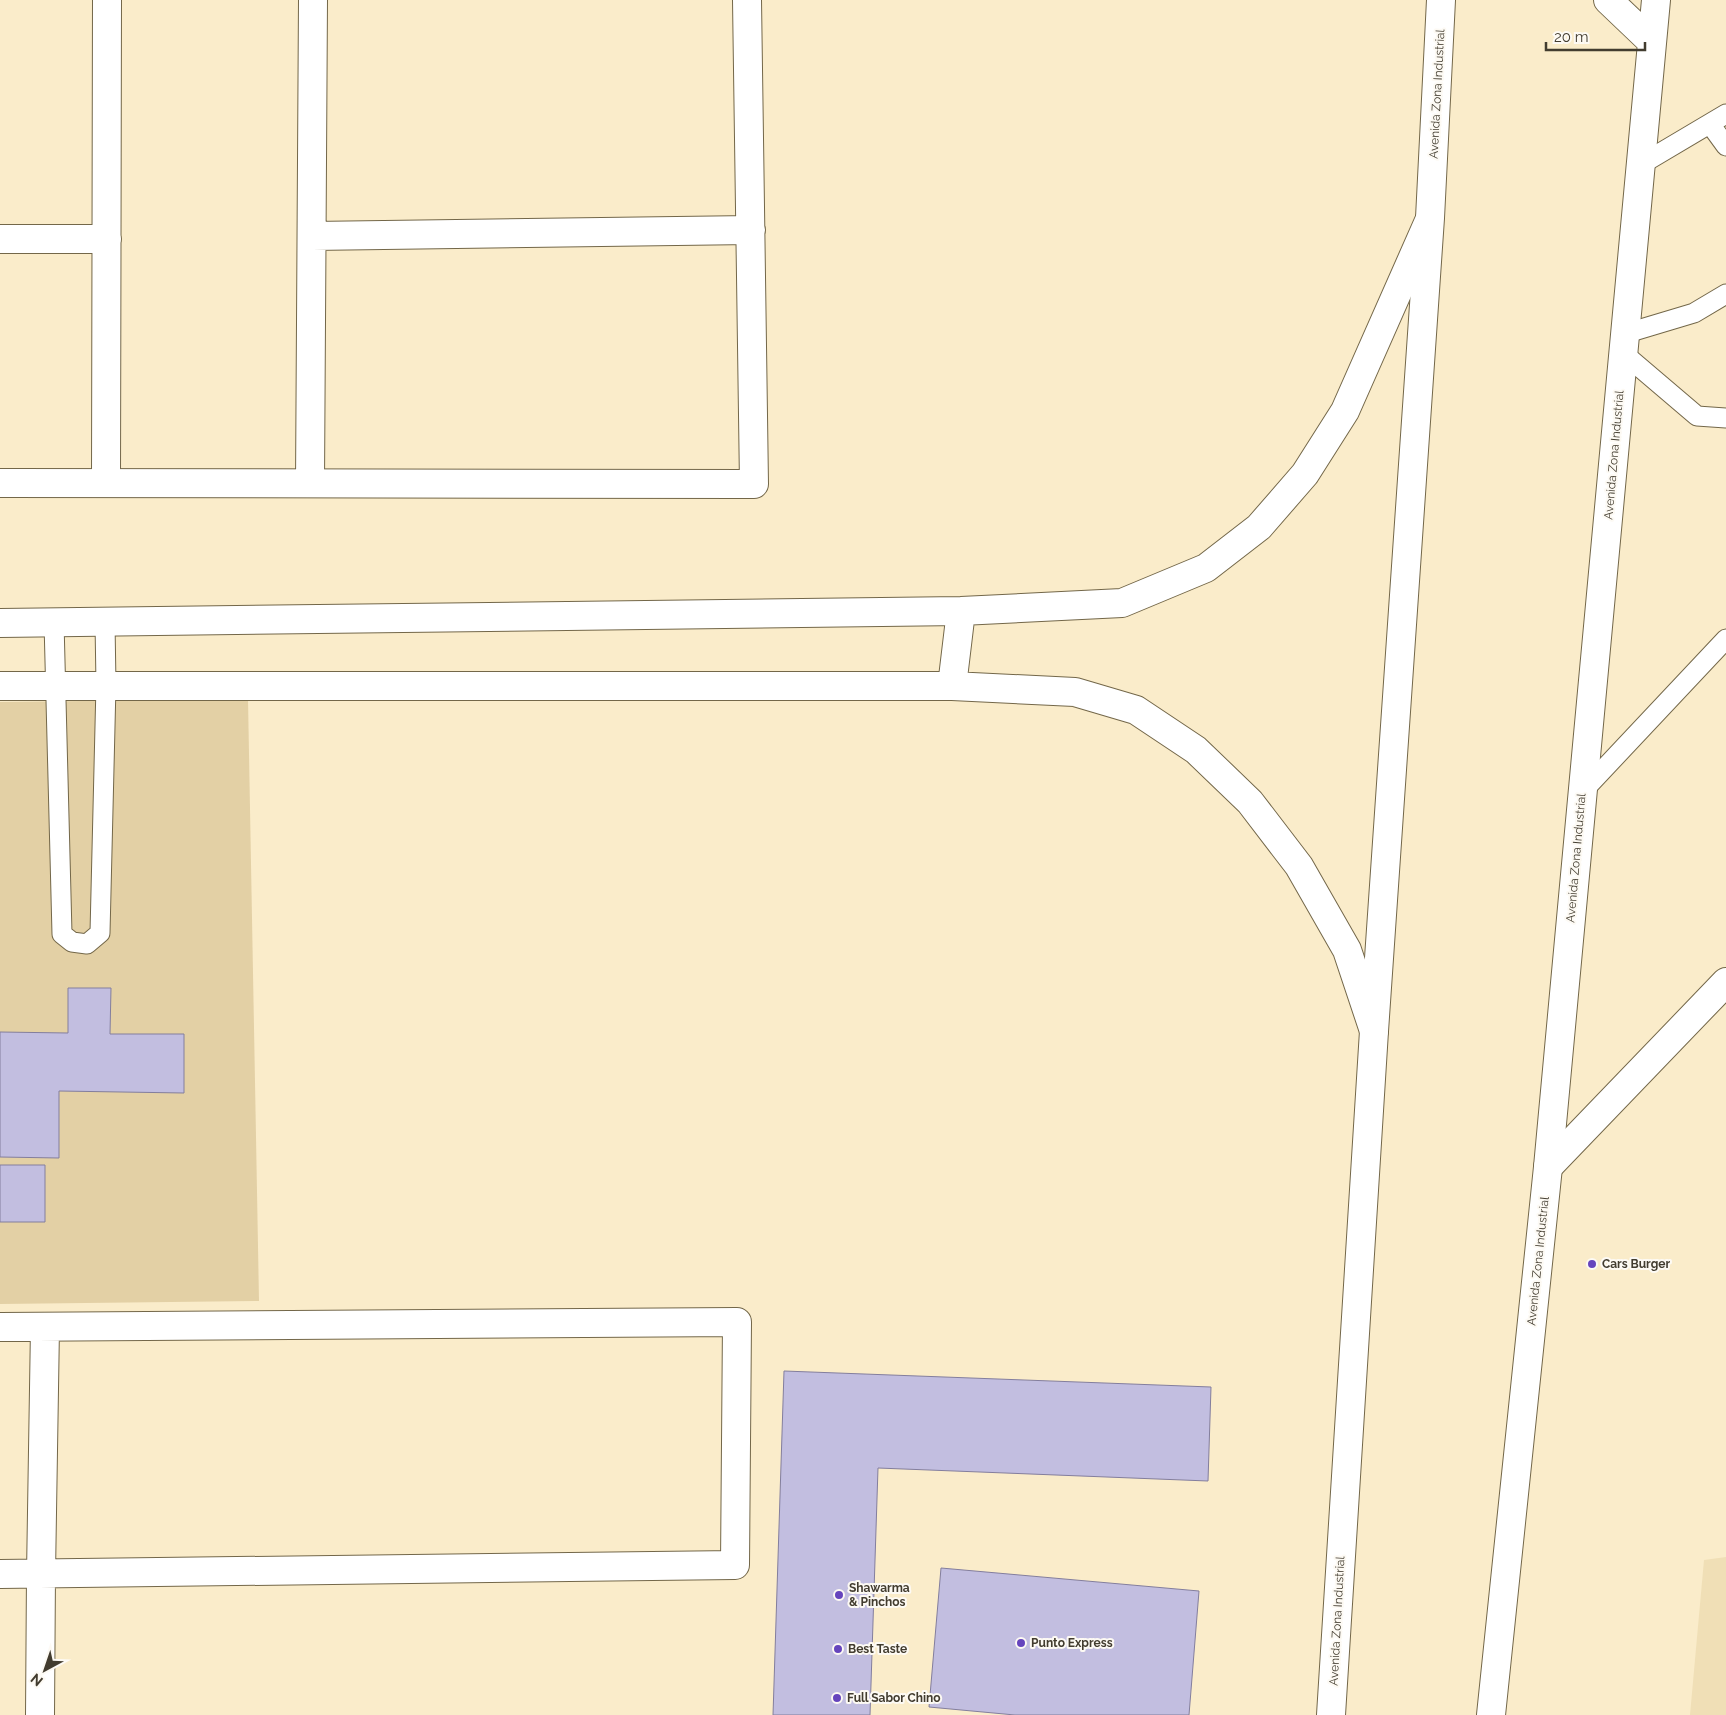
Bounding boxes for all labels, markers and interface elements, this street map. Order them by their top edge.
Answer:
scale bar [1546,20,1645,52]
street label: Avenida Zona Industrial [1427,28,1447,159]
text: 20 m [1554,28,1589,46]
street label: Avenida Zona Industrial [1601,389,1627,520]
street label: Avenida Zona Industrial [1563,792,1589,923]
street label: Avenida Zona Industrial [1524,1195,1552,1326]
place label: Cars Burger [1602,1257,1671,1271]
marker: Cars Burger [1586,1258,1598,1270]
street label: Avenida Zona Industrial [1327,1555,1347,1686]
place label: Shawarma & Pinchos [849,1581,910,1609]
marker: Shawarma & Pinchos [833,1589,845,1601]
place label: Punto Express [1031,1636,1113,1650]
marker: Punto Express [1015,1637,1027,1649]
place label: Best Taste [848,1642,907,1656]
marker: Best Taste [832,1643,844,1655]
north arrow [20,1645,70,1695]
text: N [27,1670,46,1690]
place label: Full Sabor Chino [847,1691,941,1705]
marker: Full Sabor Chino [831,1692,843,1704]

